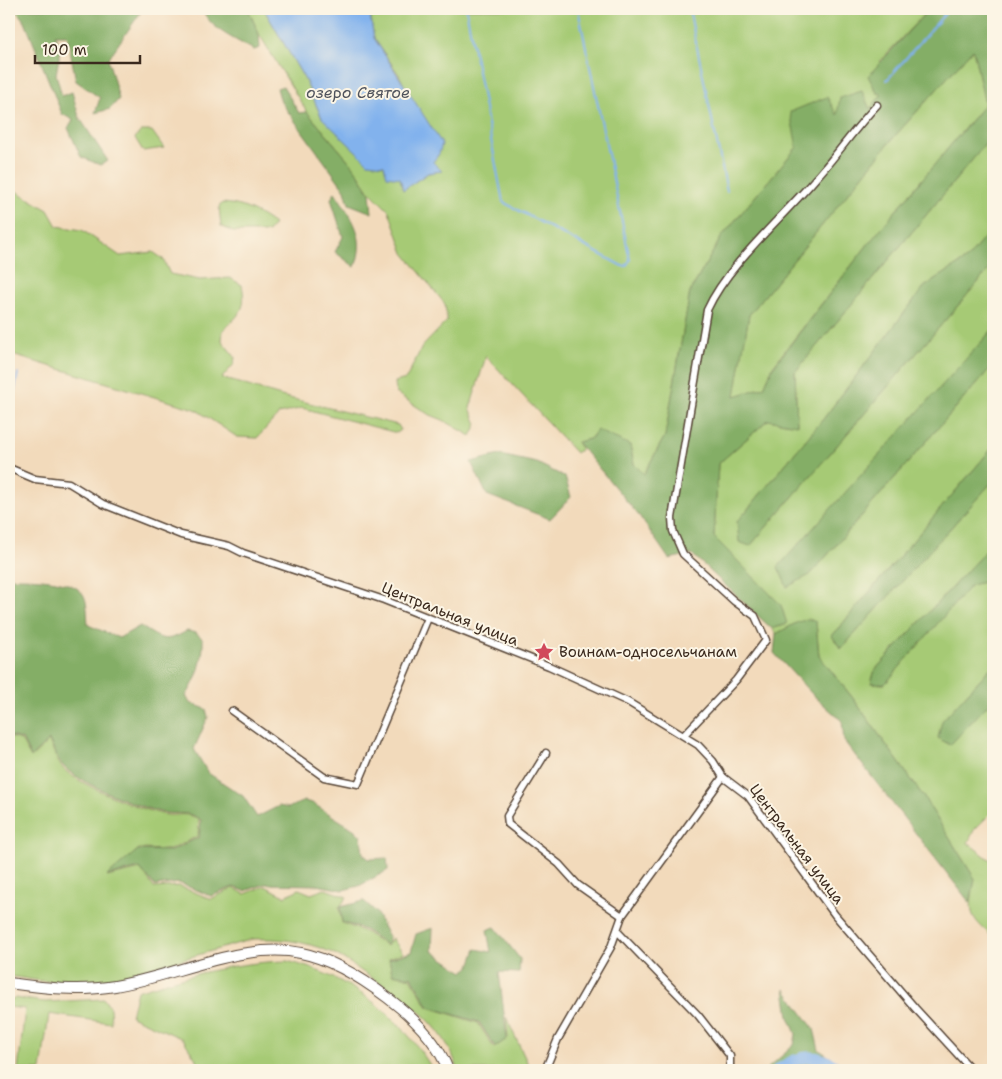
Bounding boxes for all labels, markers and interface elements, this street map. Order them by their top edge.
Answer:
scale bar [35,32,140,64]
text: 100 m [42,40,87,60]
water label: озеро Святое [306,82,410,103]
street label: Центральная улица [379,577,522,651]
place icon: Воинам-односельчанам [533,641,555,663]
place label: Воинам-односельчанам [559,642,737,662]
street label: Центральная улица [745,780,849,909]

